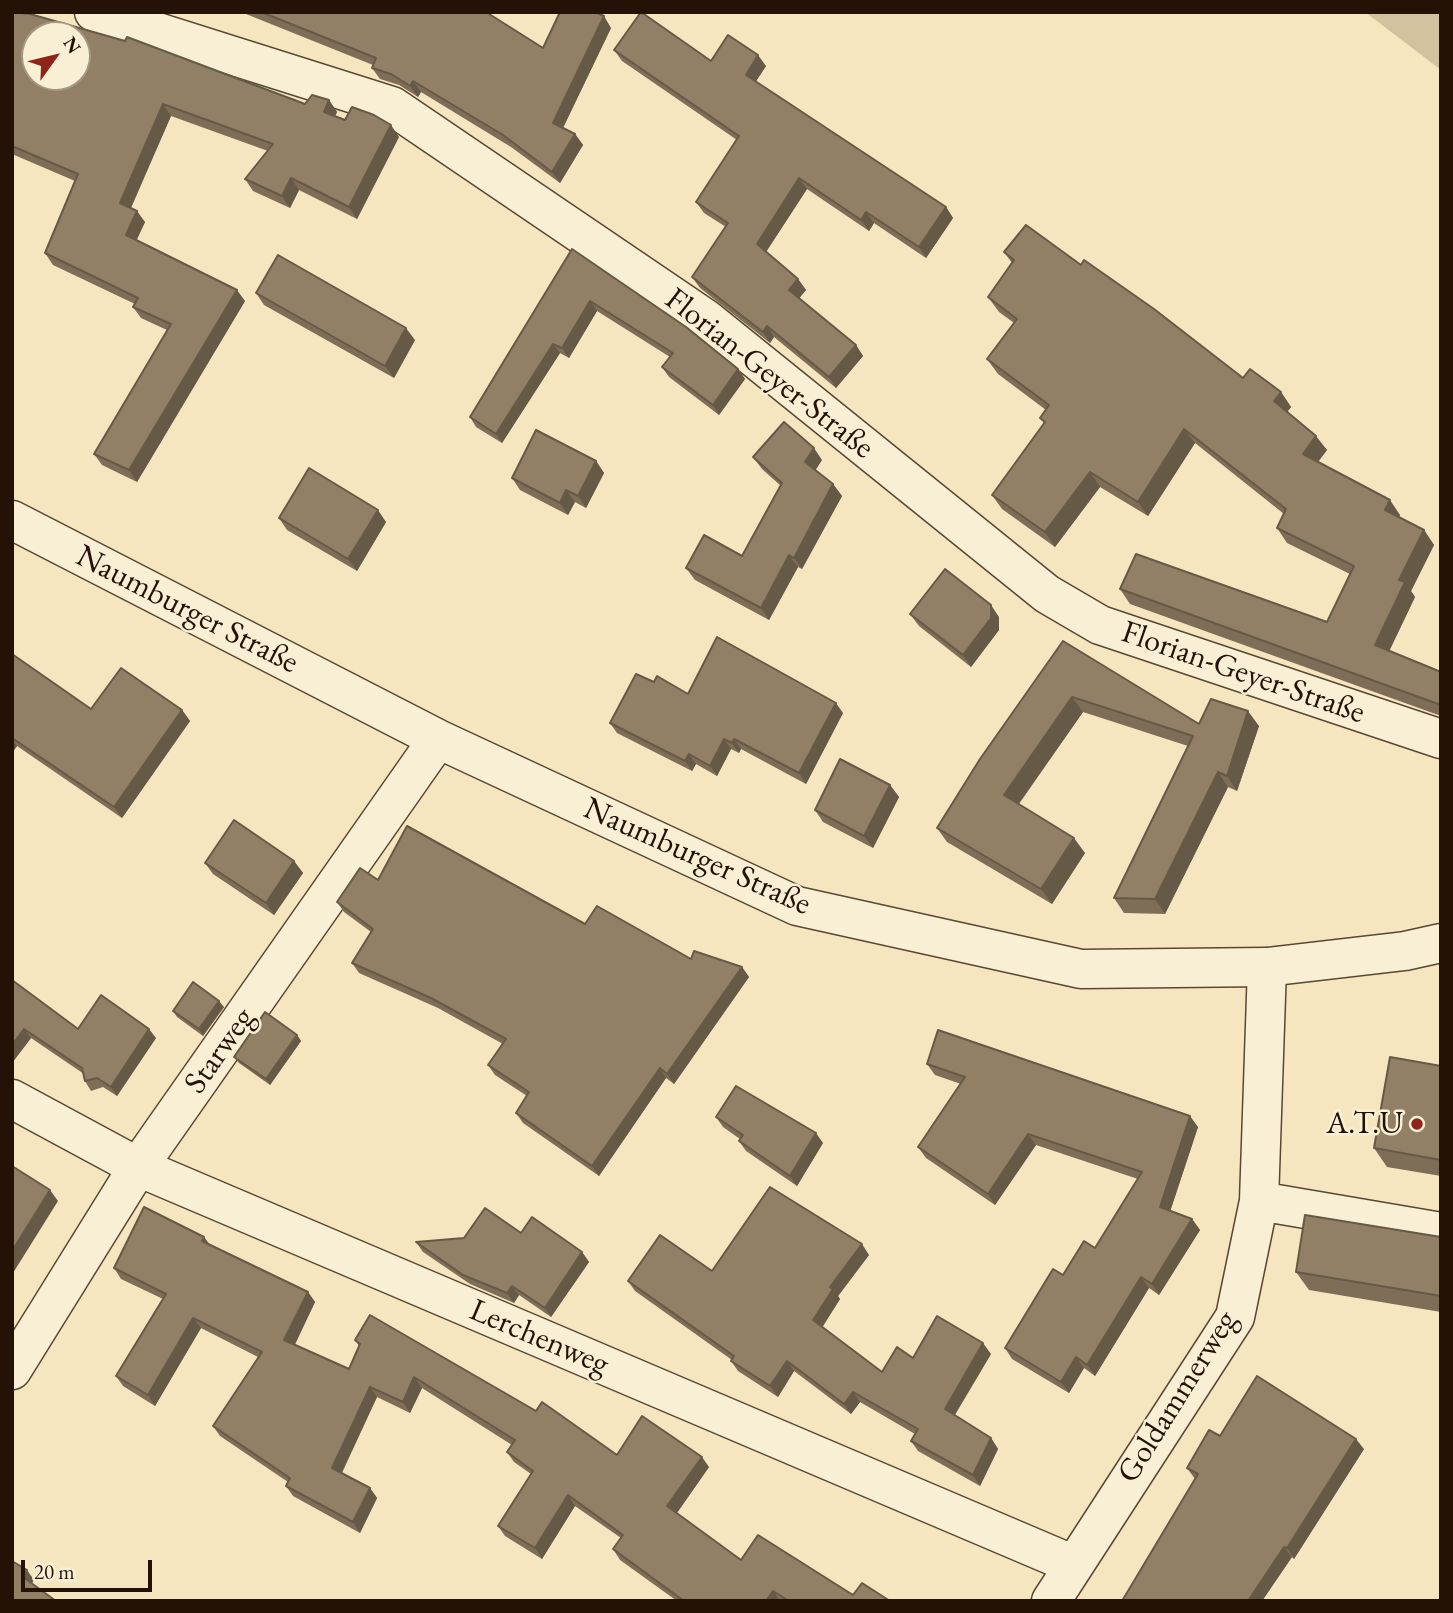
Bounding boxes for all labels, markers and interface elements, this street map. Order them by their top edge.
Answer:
north arrow [21,21,91,91]
text: N [58,32,87,58]
street label: Florian-Geyer-Straße [657,280,881,468]
street label: Naumburger Straße [69,537,305,683]
street label: Florian-Geyer-Straße [1116,613,1370,733]
street label: Naumburger Straße [578,790,816,924]
street label: Starweg [177,1001,263,1101]
place label: A.T.U [1326,1105,1403,1143]
marker: A.T.U [1409,1116,1425,1132]
street label: Lerchenweg [464,1292,614,1384]
street label: Goldammerweg [1110,1304,1246,1490]
scale bar [24,1546,156,1590]
text: 20 m [34,1558,75,1585]

